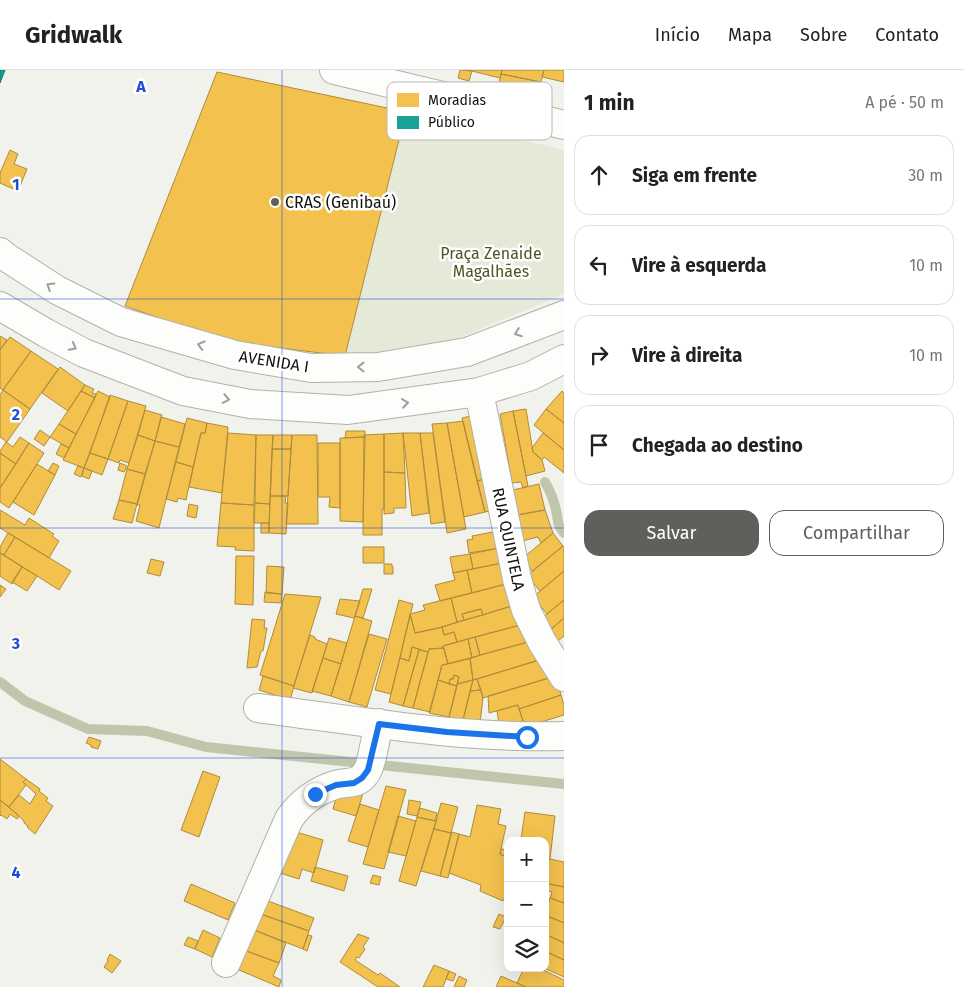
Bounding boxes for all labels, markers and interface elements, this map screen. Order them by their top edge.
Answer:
text: Gridwalk [25,21,122,49]
text: Início [655,24,700,46]
text: Mapa [728,24,772,46]
text: Sobre [800,24,847,46]
text: Contato [875,24,939,46]
text: A [135,77,146,96]
legend [387,82,552,140]
text: 1 min [584,90,635,116]
text: Moradias [428,92,486,109]
text: A pé · 50 m [865,93,944,112]
text: Público [428,114,475,131]
icon: ahead [585,161,613,189]
text: Siga em frente [632,164,757,187]
text: 30 m [908,166,943,185]
text: 1 [12,175,20,194]
place label: CRAS (Genibaú) [285,193,396,212]
marker: CRAS (Genibaú) [269,196,281,208]
park label: Praça Zenaide Magalhães [440,244,542,281]
icon: left [585,251,613,279]
text: Vire à esquerda [632,254,766,277]
text: 10 m [909,256,943,275]
one-way arrow [47,282,56,292]
one-way arrow [515,327,523,337]
one-way arrow [68,341,77,351]
one-way arrow [197,341,205,351]
icon: right [585,341,613,369]
text: Vire à direita [632,344,742,367]
text: 10 m [909,346,943,365]
street label: AVENIDA I [238,347,310,376]
one-way arrow [356,362,364,372]
one-way arrow [222,393,230,404]
one-way arrow [401,398,409,408]
text: 2 [12,405,20,424]
icon: arrive [585,431,613,459]
text: Chegada ao destino [632,434,803,457]
street label: RUA QUINTELA [488,486,529,593]
button: Salvar [584,510,759,556]
button: Compartilhar [769,510,944,556]
text: 3 [11,634,20,653]
route start [516,726,539,749]
route end [304,783,327,806]
map controls [504,837,549,972]
button: + [504,837,549,882]
text: 4 [11,863,21,882]
button: − [504,882,549,927]
button: layers [504,927,549,972]

